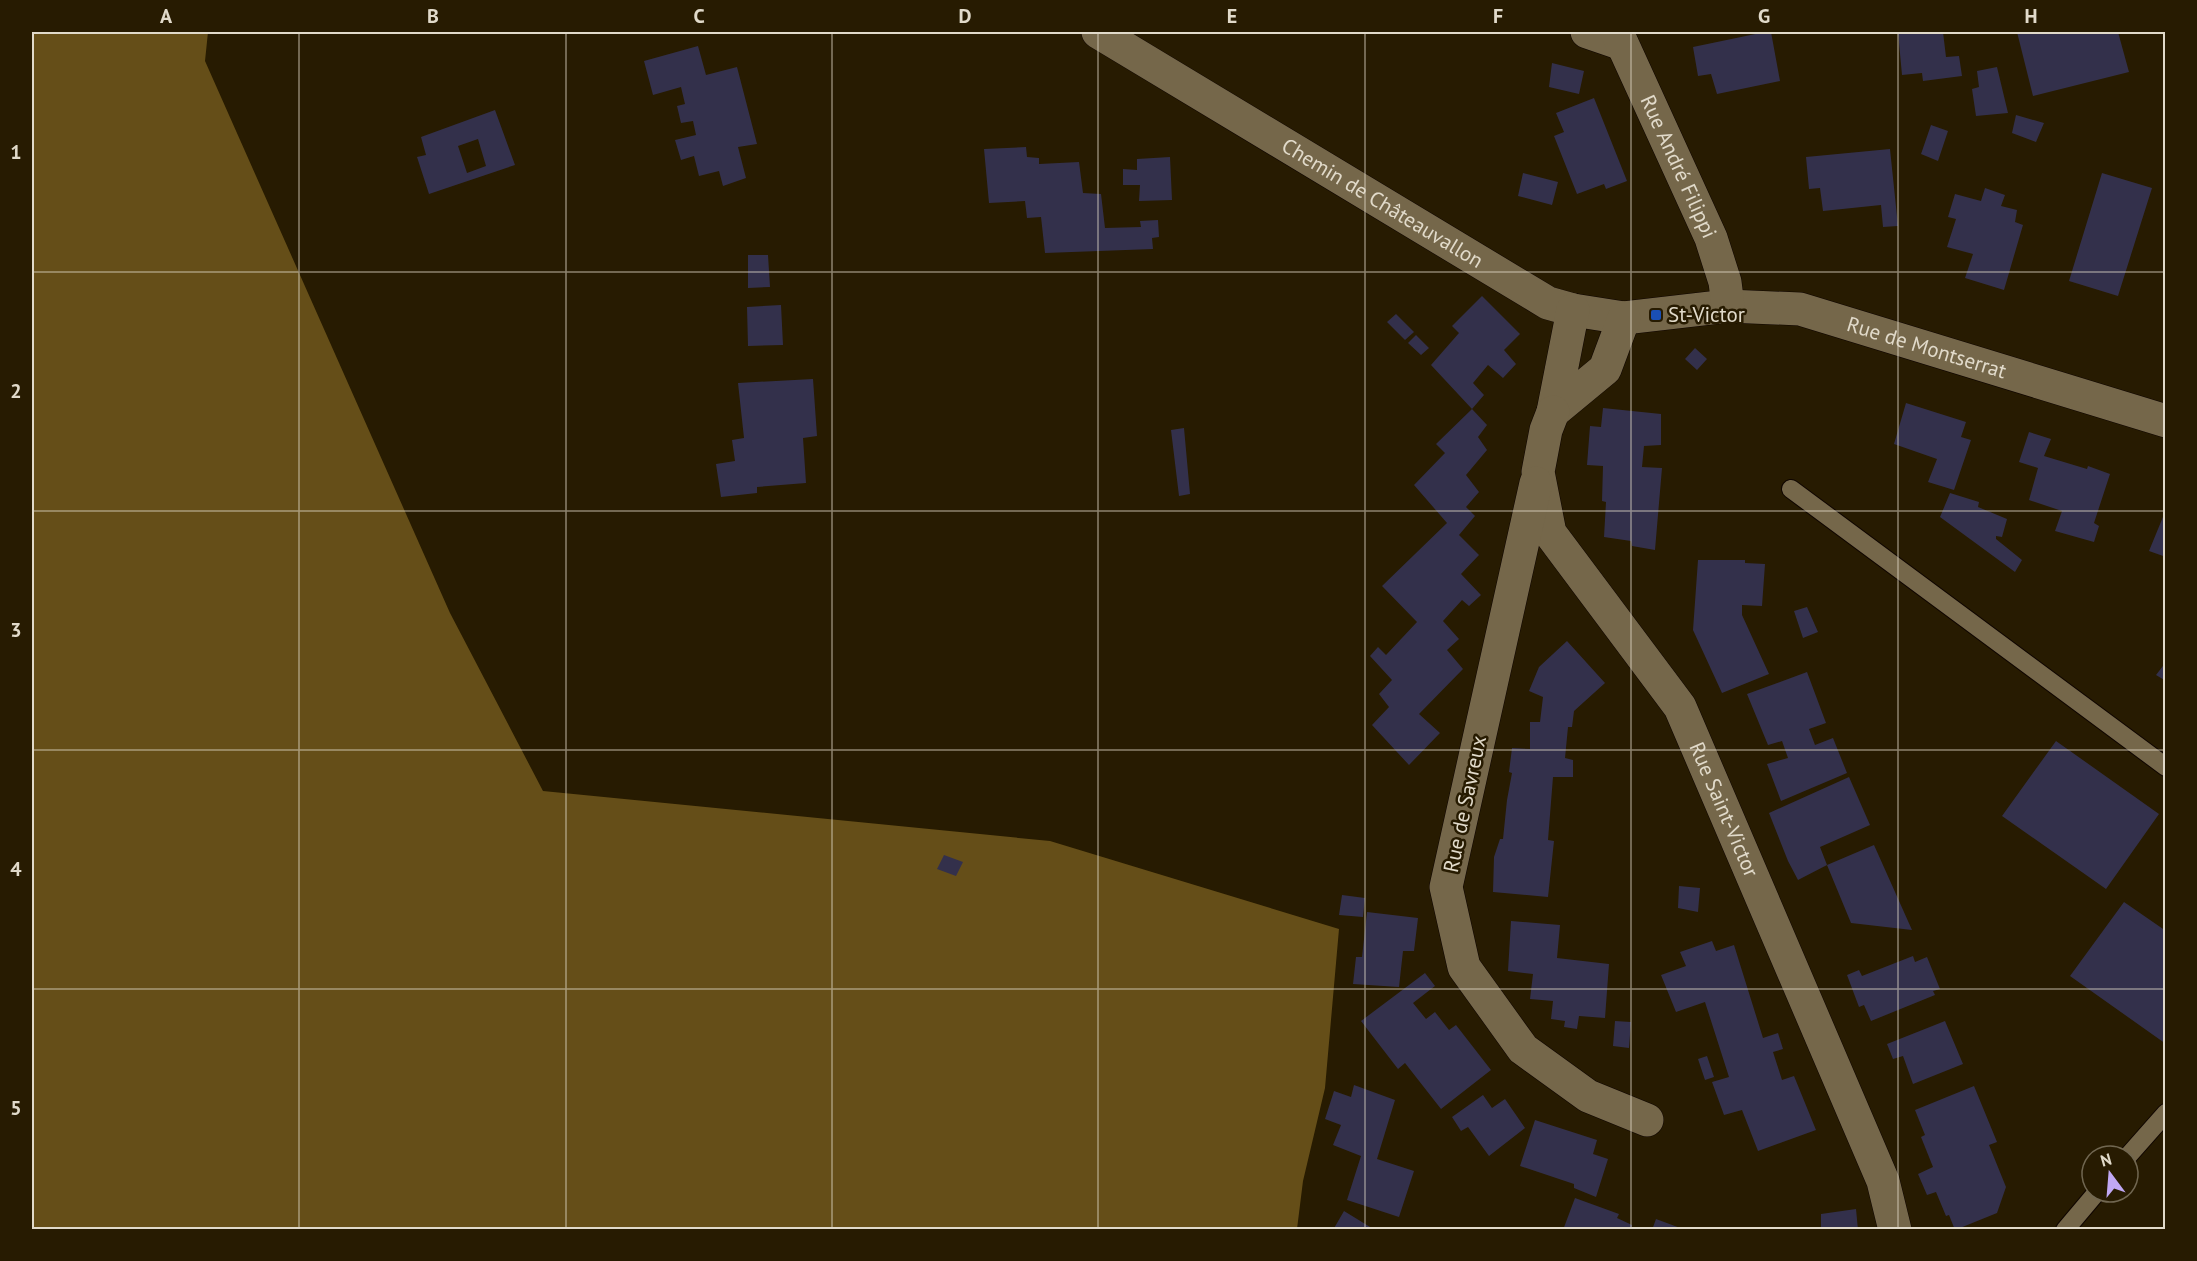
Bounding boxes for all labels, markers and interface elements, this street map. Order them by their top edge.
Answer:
text: A [160,3,173,29]
text: B [427,3,439,29]
text: C [693,3,705,29]
text: D [959,3,972,29]
text: E [1227,3,1237,29]
text: F [1493,3,1503,29]
text: G [1758,3,1770,29]
text: H [2024,3,2038,29]
street label: Rue André Filippi [1635,91,1723,242]
street label: Chemin de Châteauvallon [1277,132,1488,274]
text: 1 [10,139,22,165]
place label: St-Victor [1668,301,1745,328]
marker: St-Victor [1649,308,1663,322]
street label: Rue de Montserrat [1844,310,2010,384]
text: 2 [10,378,22,404]
text: 3 [10,617,22,643]
street label: Rue de Savreux [1437,733,1492,875]
street label: Rue Saint-Victor [1684,738,1765,881]
text: 4 [10,856,22,882]
text: 5 [10,1095,22,1121]
north arrow [2080,1144,2140,1204]
text: N [2098,1149,2114,1171]

